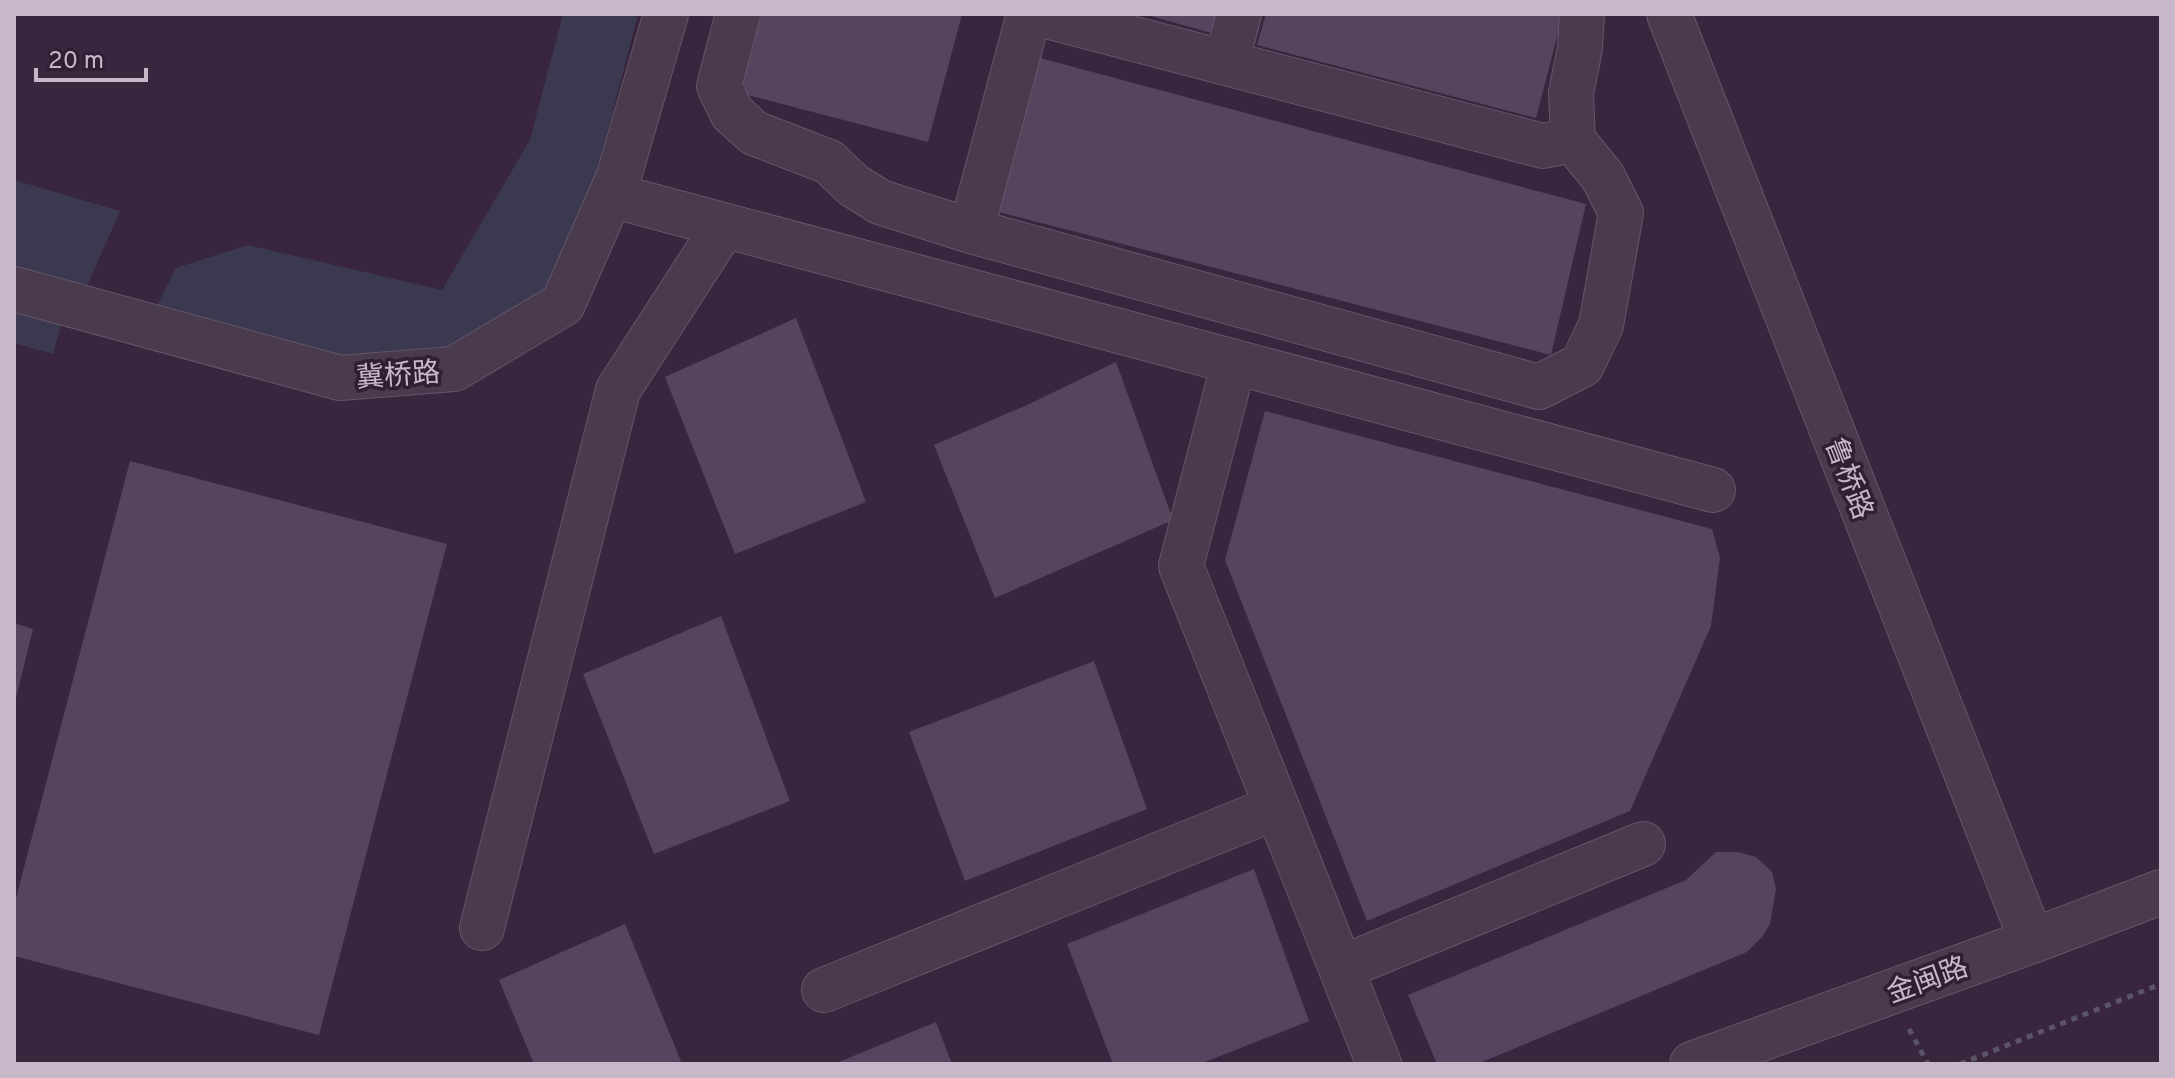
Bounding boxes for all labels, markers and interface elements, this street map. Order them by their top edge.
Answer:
scale bar [36,32,146,82]
text: 20 m [48,47,104,77]
street label: 冀桥路 [355,356,441,398]
street label: 鲁桥路 [1815,433,1879,525]
street label: 金闽路 [1882,951,1974,1013]

